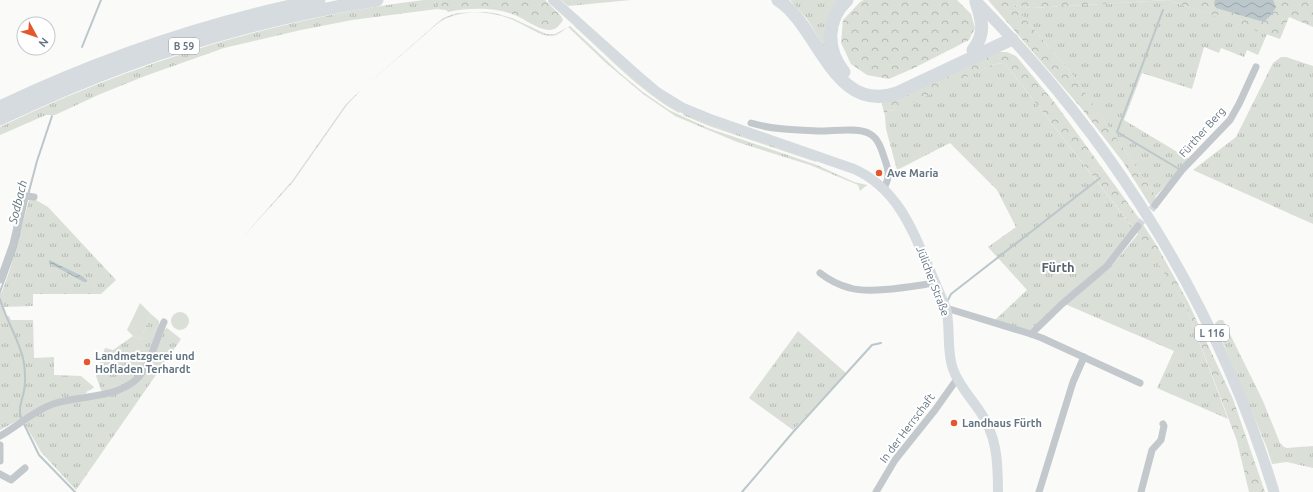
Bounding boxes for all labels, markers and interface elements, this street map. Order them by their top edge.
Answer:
north arrow [16,16,56,56]
text: N [36,35,51,49]
road number: B 59 [169,38,199,54]
street label: Fürther Berg [1176,105,1228,159]
place label: Ave Maria [887,167,938,179]
marker: Ave Maria [874,168,884,178]
water label: Sodbach [6,179,29,226]
street label: Jülicher Straße [914,244,952,318]
district label: Fürth [1041,260,1075,274]
road number: L 116 [1195,325,1229,341]
place label: Landmetzgerei und Hofladen Terhardt [95,350,195,375]
marker: Landmetzgerei und Hofladen Terhardt [82,357,92,367]
street label: In der Herrschaft [877,391,937,465]
place label: Landhaus Fürth [962,417,1042,429]
marker: Landhaus Fürth [949,418,959,428]

